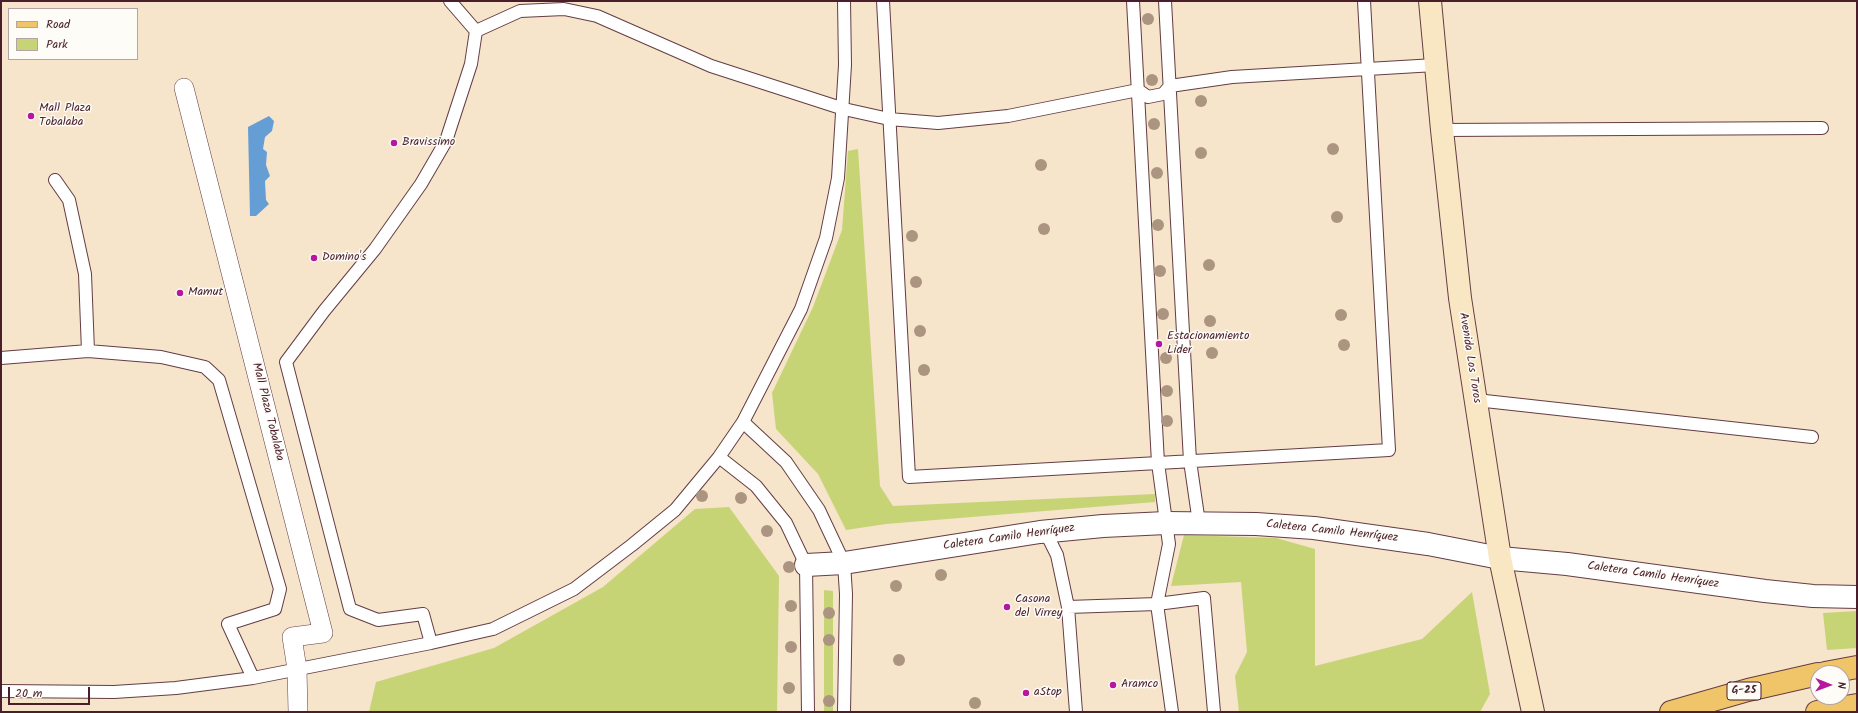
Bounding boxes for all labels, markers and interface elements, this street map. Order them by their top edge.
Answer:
legend [8,8,138,60]
text: Road [46,15,70,34]
text: Park [46,35,68,54]
place label: Mall Plaza Tobalaba [39,102,91,130]
marker: Mall Plaza Tobalaba [26,111,36,121]
place label: Bravissimo [402,136,455,150]
marker: Bravissimo [389,138,399,148]
place label: Domino's [322,251,366,265]
marker: Domino's [309,253,319,263]
place label: Mamut [188,286,223,300]
marker: Mamut [175,288,185,298]
street label: Avenida Los Toros [1455,312,1483,404]
place label: Estacionamiento Lider [1167,330,1249,358]
marker: Estacionamiento Lider [1154,339,1164,349]
street label: Mall Plaza Tobalaba [248,361,286,463]
street label: Caletera Camilo Henríquez [1265,518,1399,546]
street label: Caletera Camilo Henríquez [942,522,1076,554]
street label: Caletera Camilo Henríquez [1586,560,1720,592]
place label: Casona del Virrey [1015,593,1062,621]
marker: Casona del Virrey [1002,602,1012,612]
north arrow [1810,665,1850,705]
place label: Aramco [1121,678,1158,692]
scale bar [10,679,92,705]
marker: Aramco [1108,680,1118,690]
road number: G-25 [1727,682,1761,700]
text: N [1832,682,1850,689]
text: 20 m [15,684,42,703]
place label: aStop [1034,686,1062,700]
marker: aStop [1021,688,1031,698]

